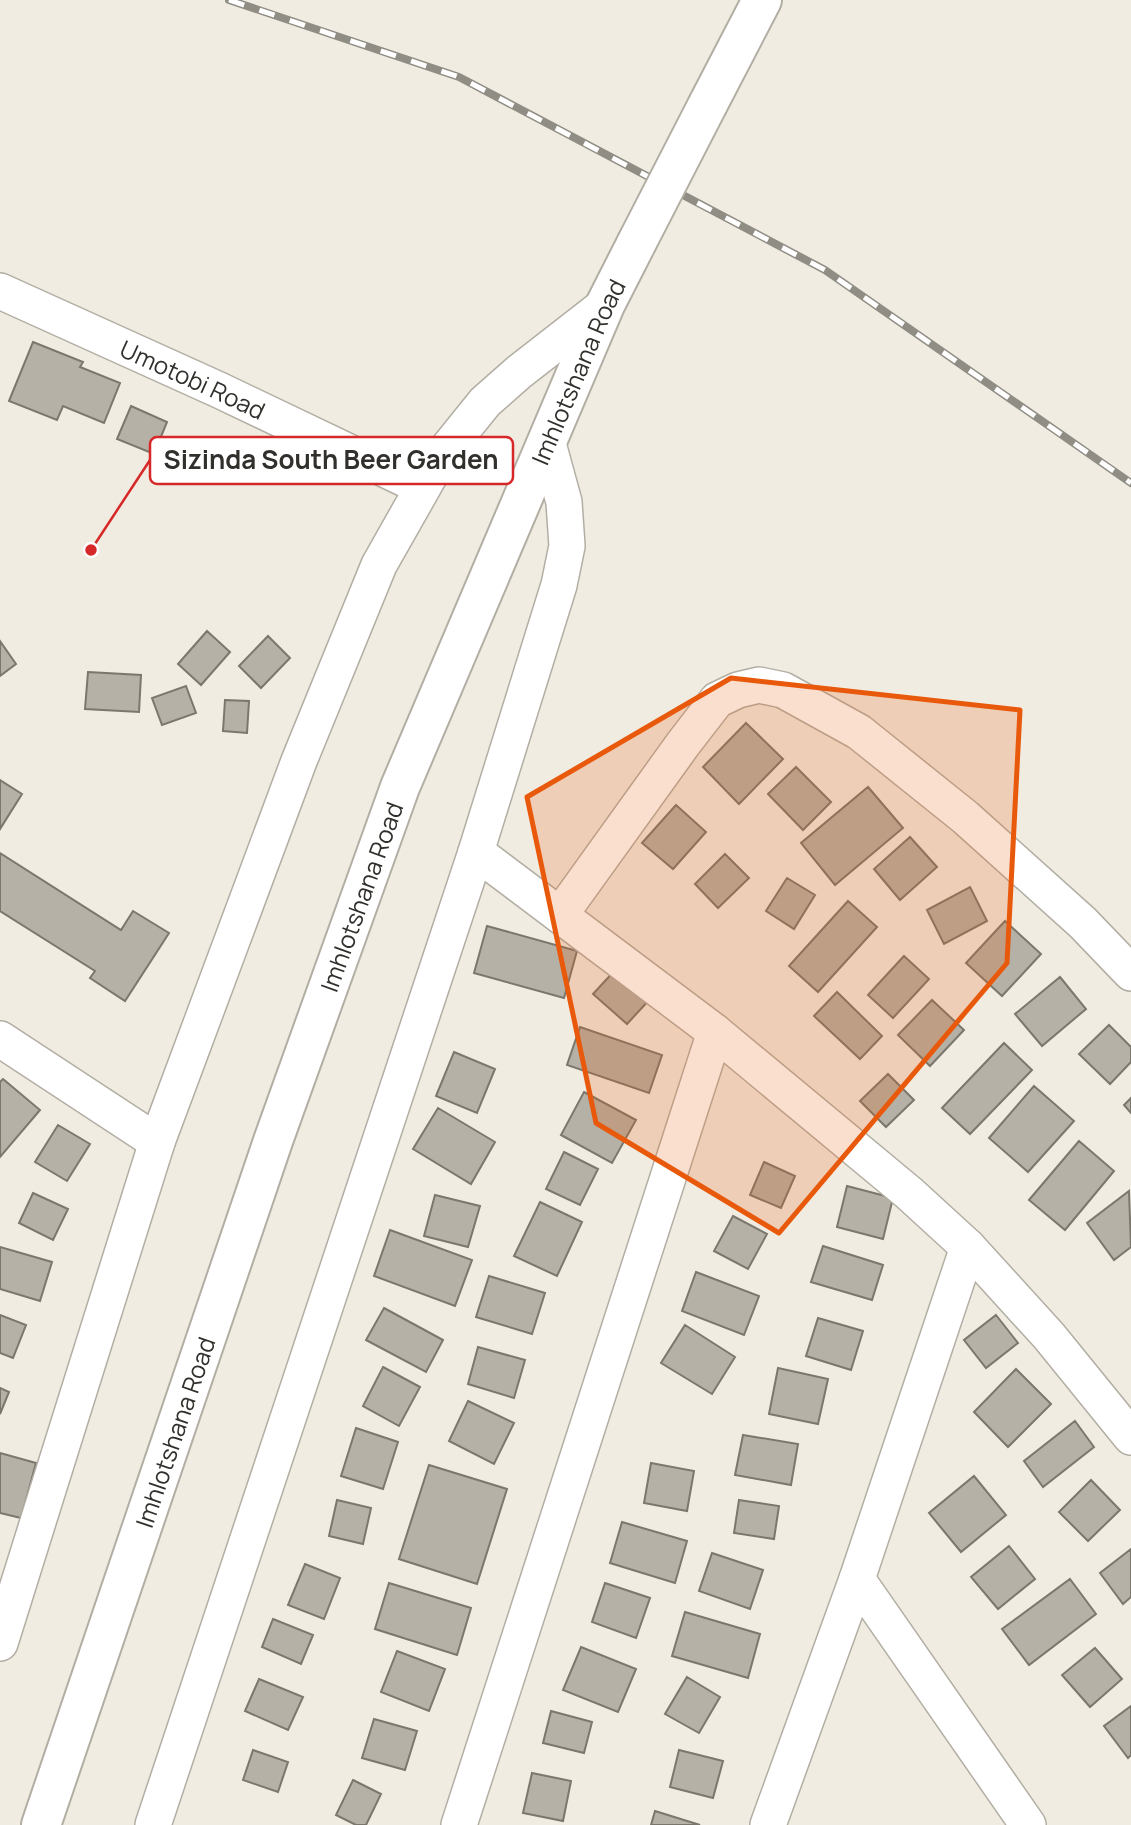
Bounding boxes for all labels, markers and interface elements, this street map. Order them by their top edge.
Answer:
street label: Imhlotshana Road [523,273,632,470]
street label: Umotobi Road [115,331,271,426]
callout: Sizinda South Beer Garden [150,437,513,484]
text: Sizinda South Beer Garden [164,441,498,477]
street label: Imhlotshana Road [312,797,410,996]
street label: Imhlotshana Road [127,1332,222,1532]

